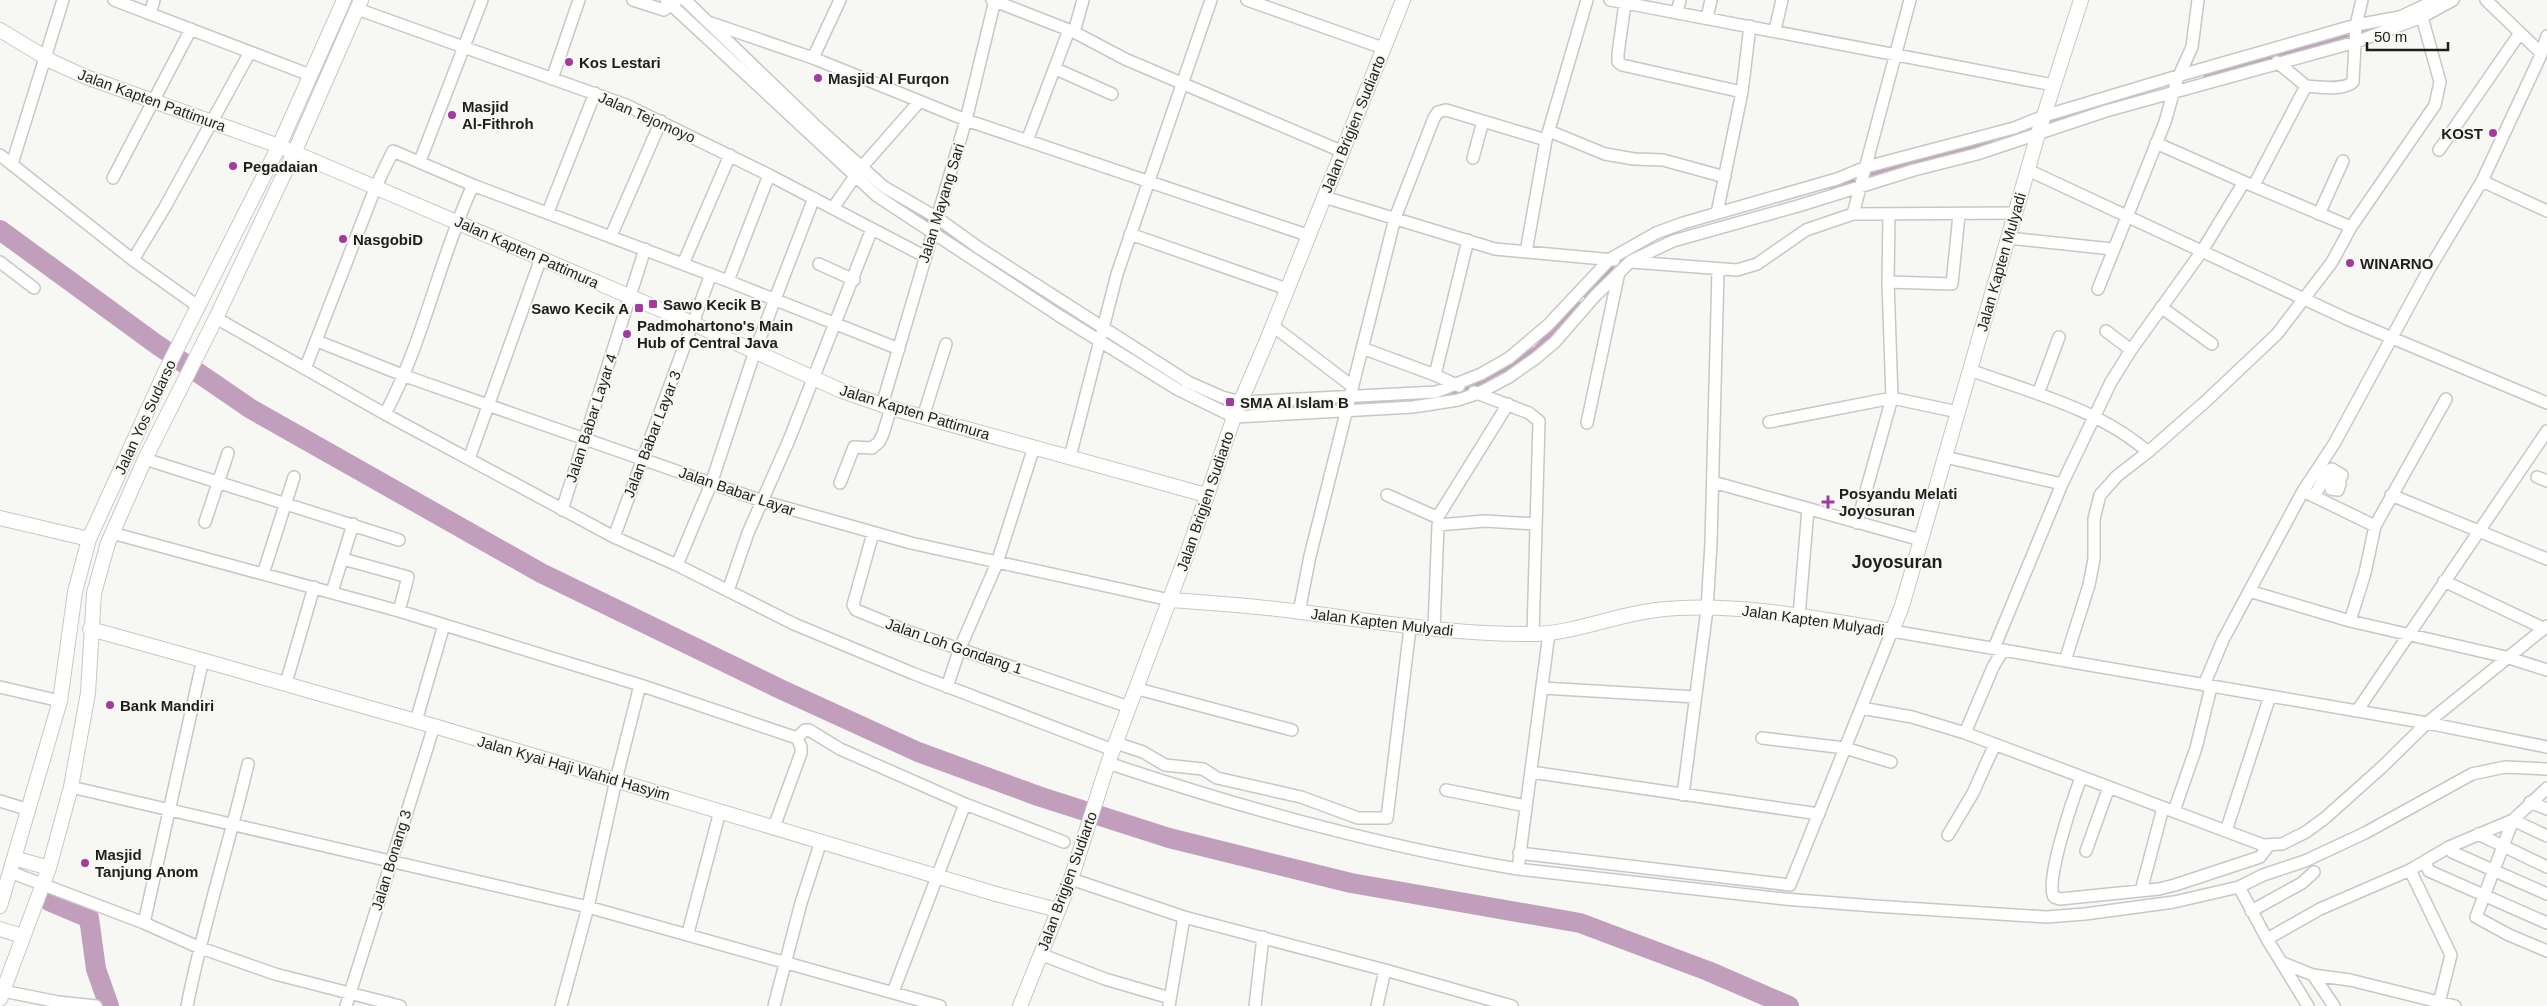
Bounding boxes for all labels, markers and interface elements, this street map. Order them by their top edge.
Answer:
scale bar [2367,20,2448,52]
text: 50 m [2374,28,2407,45]
street label: Jalan Brigjen Sudiarto [1318,53,1388,195]
place label: Kos Lestari [579,54,661,71]
marker: Kos Lestari [563,56,575,68]
street label: Jalan Kapten Pattimura [76,65,229,135]
place label: Masjid Al Furqon [828,70,949,87]
marker: Masjid Al Furqon [812,72,824,84]
street label: Jalan Tejomoyo [596,88,698,146]
place label: Masjid Al-Fithroh [462,98,534,132]
marker: Masjid Al-Fithroh [446,109,458,121]
place label: KOST [2441,125,2483,142]
marker: KOST [2487,127,2499,139]
street label: Jalan Mayang Sari [915,141,967,265]
place label: Pegadaian [243,158,318,175]
marker: Pegadaian [227,160,239,172]
street label: Jalan Kapten Mulyadi [1973,191,2029,333]
street label: Jalan Kapten Pattimura [452,213,602,292]
place label: NasgobiD [353,231,423,248]
marker: NasgobiD [337,233,349,245]
place label: WINARNO [2360,255,2434,272]
marker: WINARNO [2344,257,2356,269]
place label: Sawo Kecik B [663,296,762,313]
marker: Sawo Kecik B [647,298,659,310]
place label: Sawo Kecik A [531,300,629,317]
marker: Sawo Kecik A [633,302,645,314]
place label: Padmohartono's Main Hub of Central Java [637,317,793,351]
marker: Padmohartono's Main Hub of Central Java [621,328,633,340]
street label: Jalan Babar Layar 4 [562,352,620,484]
street label: Jalan Yos Sudarso [111,357,179,477]
street label: Jalan Babar Layar 3 [620,368,684,500]
street label: Jalan Kapten Pattimura [838,381,993,443]
place label: SMA Al Islam B [1240,394,1349,411]
marker: SMA Al Islam B [1224,396,1236,408]
street label: Jalan Brigjen Sudiarto [1173,429,1237,573]
street label: Jalan Babar Layar [677,463,797,519]
place label: Posyandu Melati Joyosuran [1839,485,1957,519]
marker: Posyandu Melati Joyosuran [1821,495,1835,509]
district label: Joyosuran [1851,552,1943,572]
street label: Jalan Kapten Mulyadi [1741,602,1885,638]
street label: Jalan Kapten Mulyadi [1310,605,1454,639]
street label: Jalan Loh Gondang 1 [883,615,1025,677]
place label: Bank Mandiri [120,697,214,714]
marker: Bank Mandiri [104,699,116,711]
street label: Jalan Kyai Haji Wahid Hasyim [476,732,672,804]
street label: Jalan Bonang 3 [368,808,414,912]
street label: Jalan Brigjen Sudiarto [1034,809,1100,953]
place label: Masjid Tanjung Anom [95,846,198,880]
marker: Masjid Tanjung Anom [79,857,91,869]

